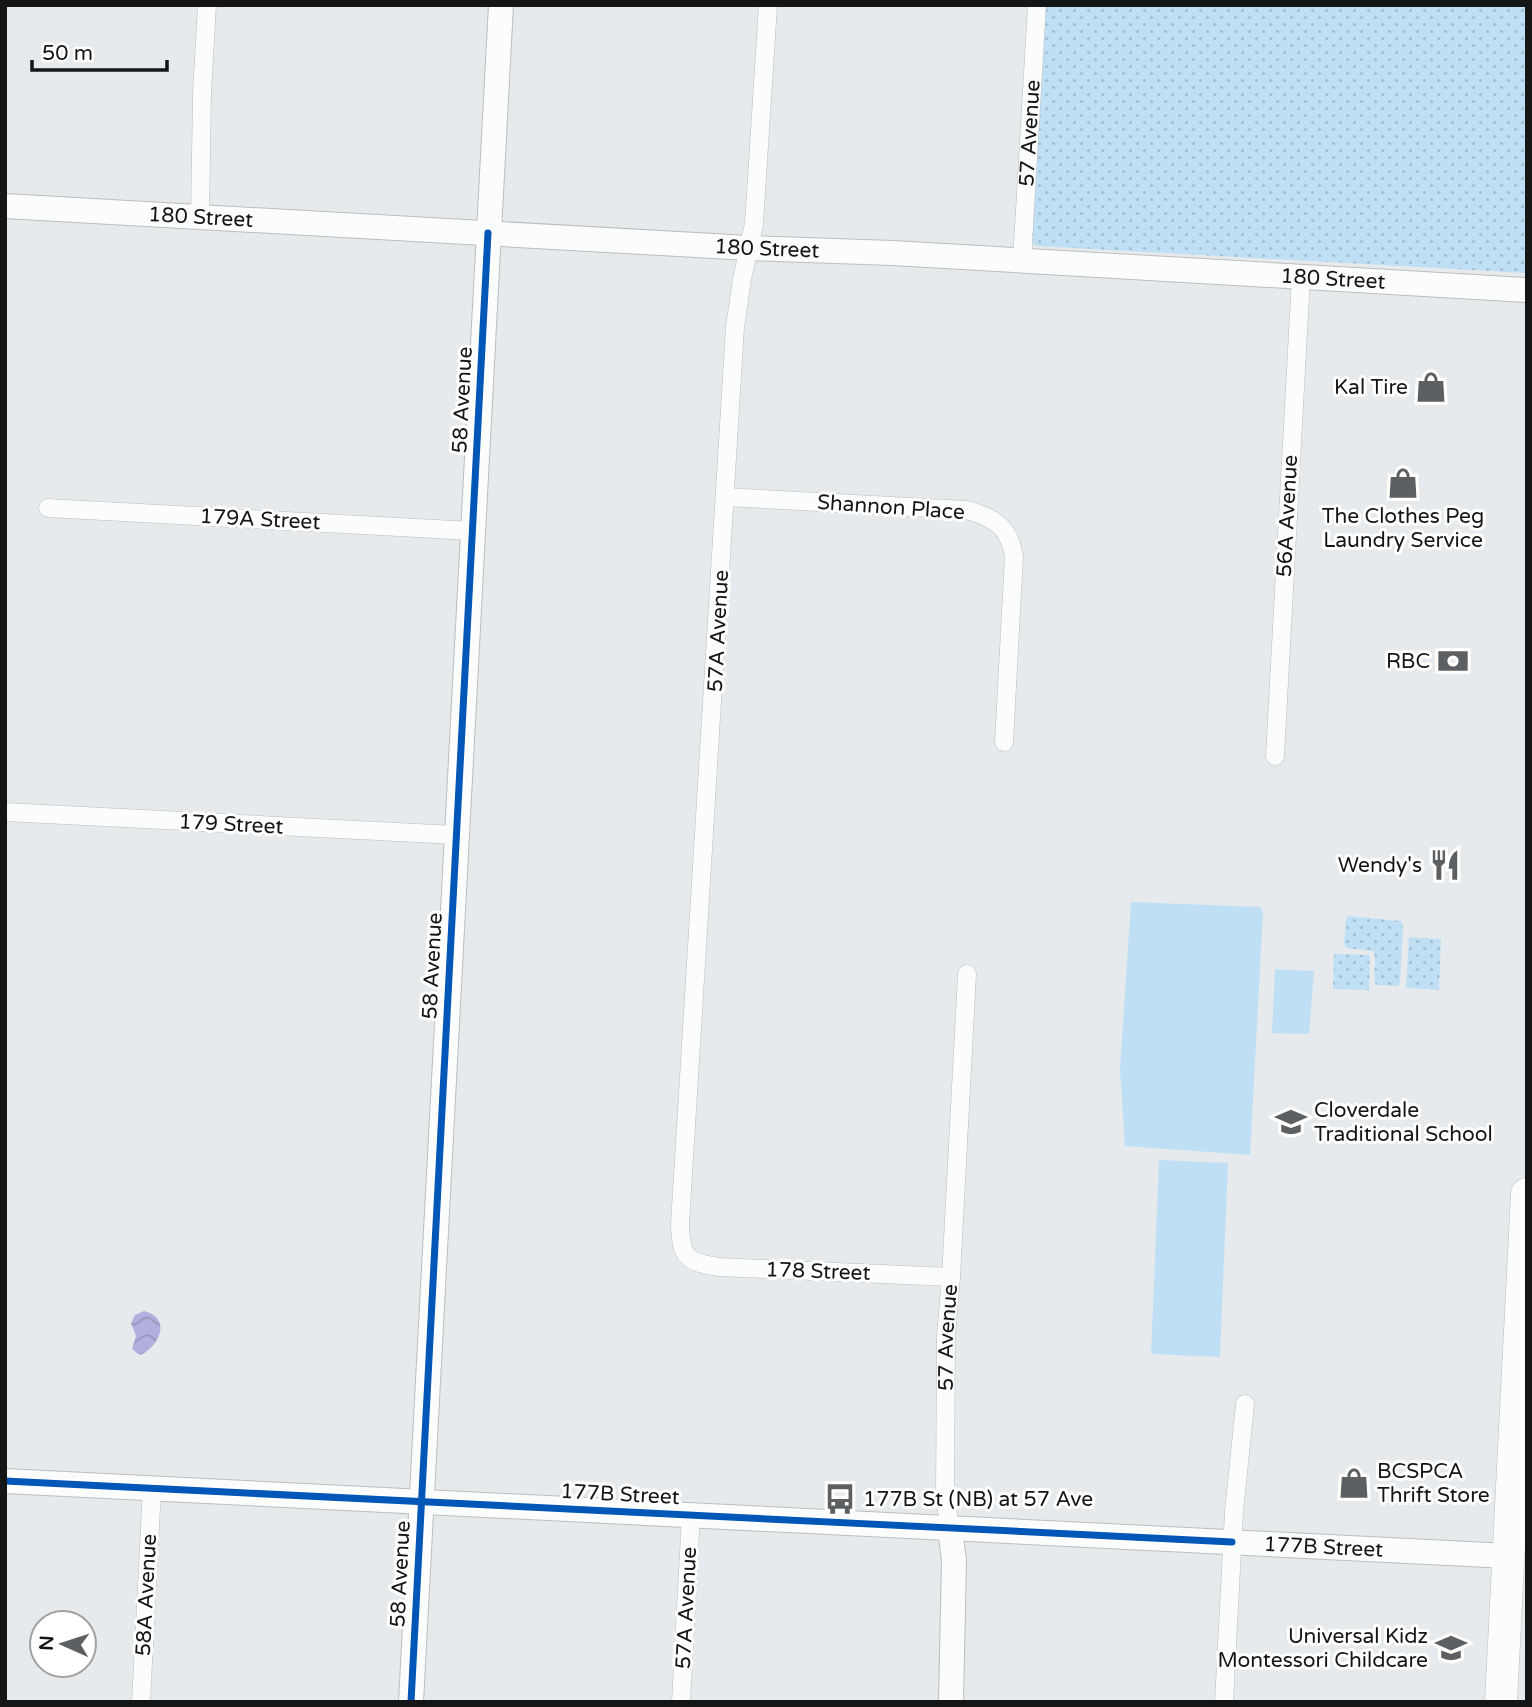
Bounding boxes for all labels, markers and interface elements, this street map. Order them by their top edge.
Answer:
scale bar [32,28,166,72]
text: 50 m [42,41,93,66]
street label: 57 Avenue [1014,79,1046,187]
street label: 180 Street [147,202,254,233]
street label: 180 Street [714,234,820,263]
street label: 180 Street [1280,264,1386,295]
street label: 58 Avenue [447,346,478,454]
shop icon: Kal Tire [1414,370,1448,404]
place label: Kal Tire [1334,375,1408,400]
street label: 56A Avenue [1272,454,1303,578]
shop icon: The Clothes Peg Laundry Service [1386,466,1420,500]
street label: Shannon Place [816,490,966,525]
street label: 179A Street [199,504,321,535]
place label: The Clothes Peg Laundry Service [1322,504,1484,553]
street label: 57A Avenue [703,569,734,693]
bank icon: RBC [1436,644,1470,678]
place label: RBC [1386,649,1430,674]
street label: 179 Street [178,809,284,840]
restaurant icon: Wendy's [1428,848,1462,882]
place label: Wendy's [1338,853,1422,878]
street label: 58 Avenue [417,912,448,1020]
place label: Cloverdale Traditional School [1314,1098,1493,1147]
school or university icon: Cloverdale Traditional School [1274,1105,1308,1139]
street label: 178 Street [765,1257,871,1286]
street label: 57 Avenue [934,1283,963,1391]
place label: BCSPCA Thrift Store [1377,1459,1490,1508]
shop icon: BCSPCA Thrift Store [1337,1466,1371,1500]
street label: 177B Street [560,1479,680,1510]
bus stop icon: 177B St (NB) at 57 Ave [823,1482,857,1516]
place label: 177B St (NB) at 57 Ave [863,1487,1093,1512]
street label: 58 Avenue [385,1520,416,1628]
street label: 177B Street [1263,1532,1384,1563]
street label: 58A Avenue [131,1533,162,1657]
street label: 57A Avenue [671,1546,702,1670]
north arrow [28,1609,98,1679]
place label: Universal Kidz Montessori Childcare [1218,1624,1428,1673]
school or university icon: Universal Kidz Montessori Childcare [1434,1631,1468,1665]
text: N [36,1635,58,1651]

